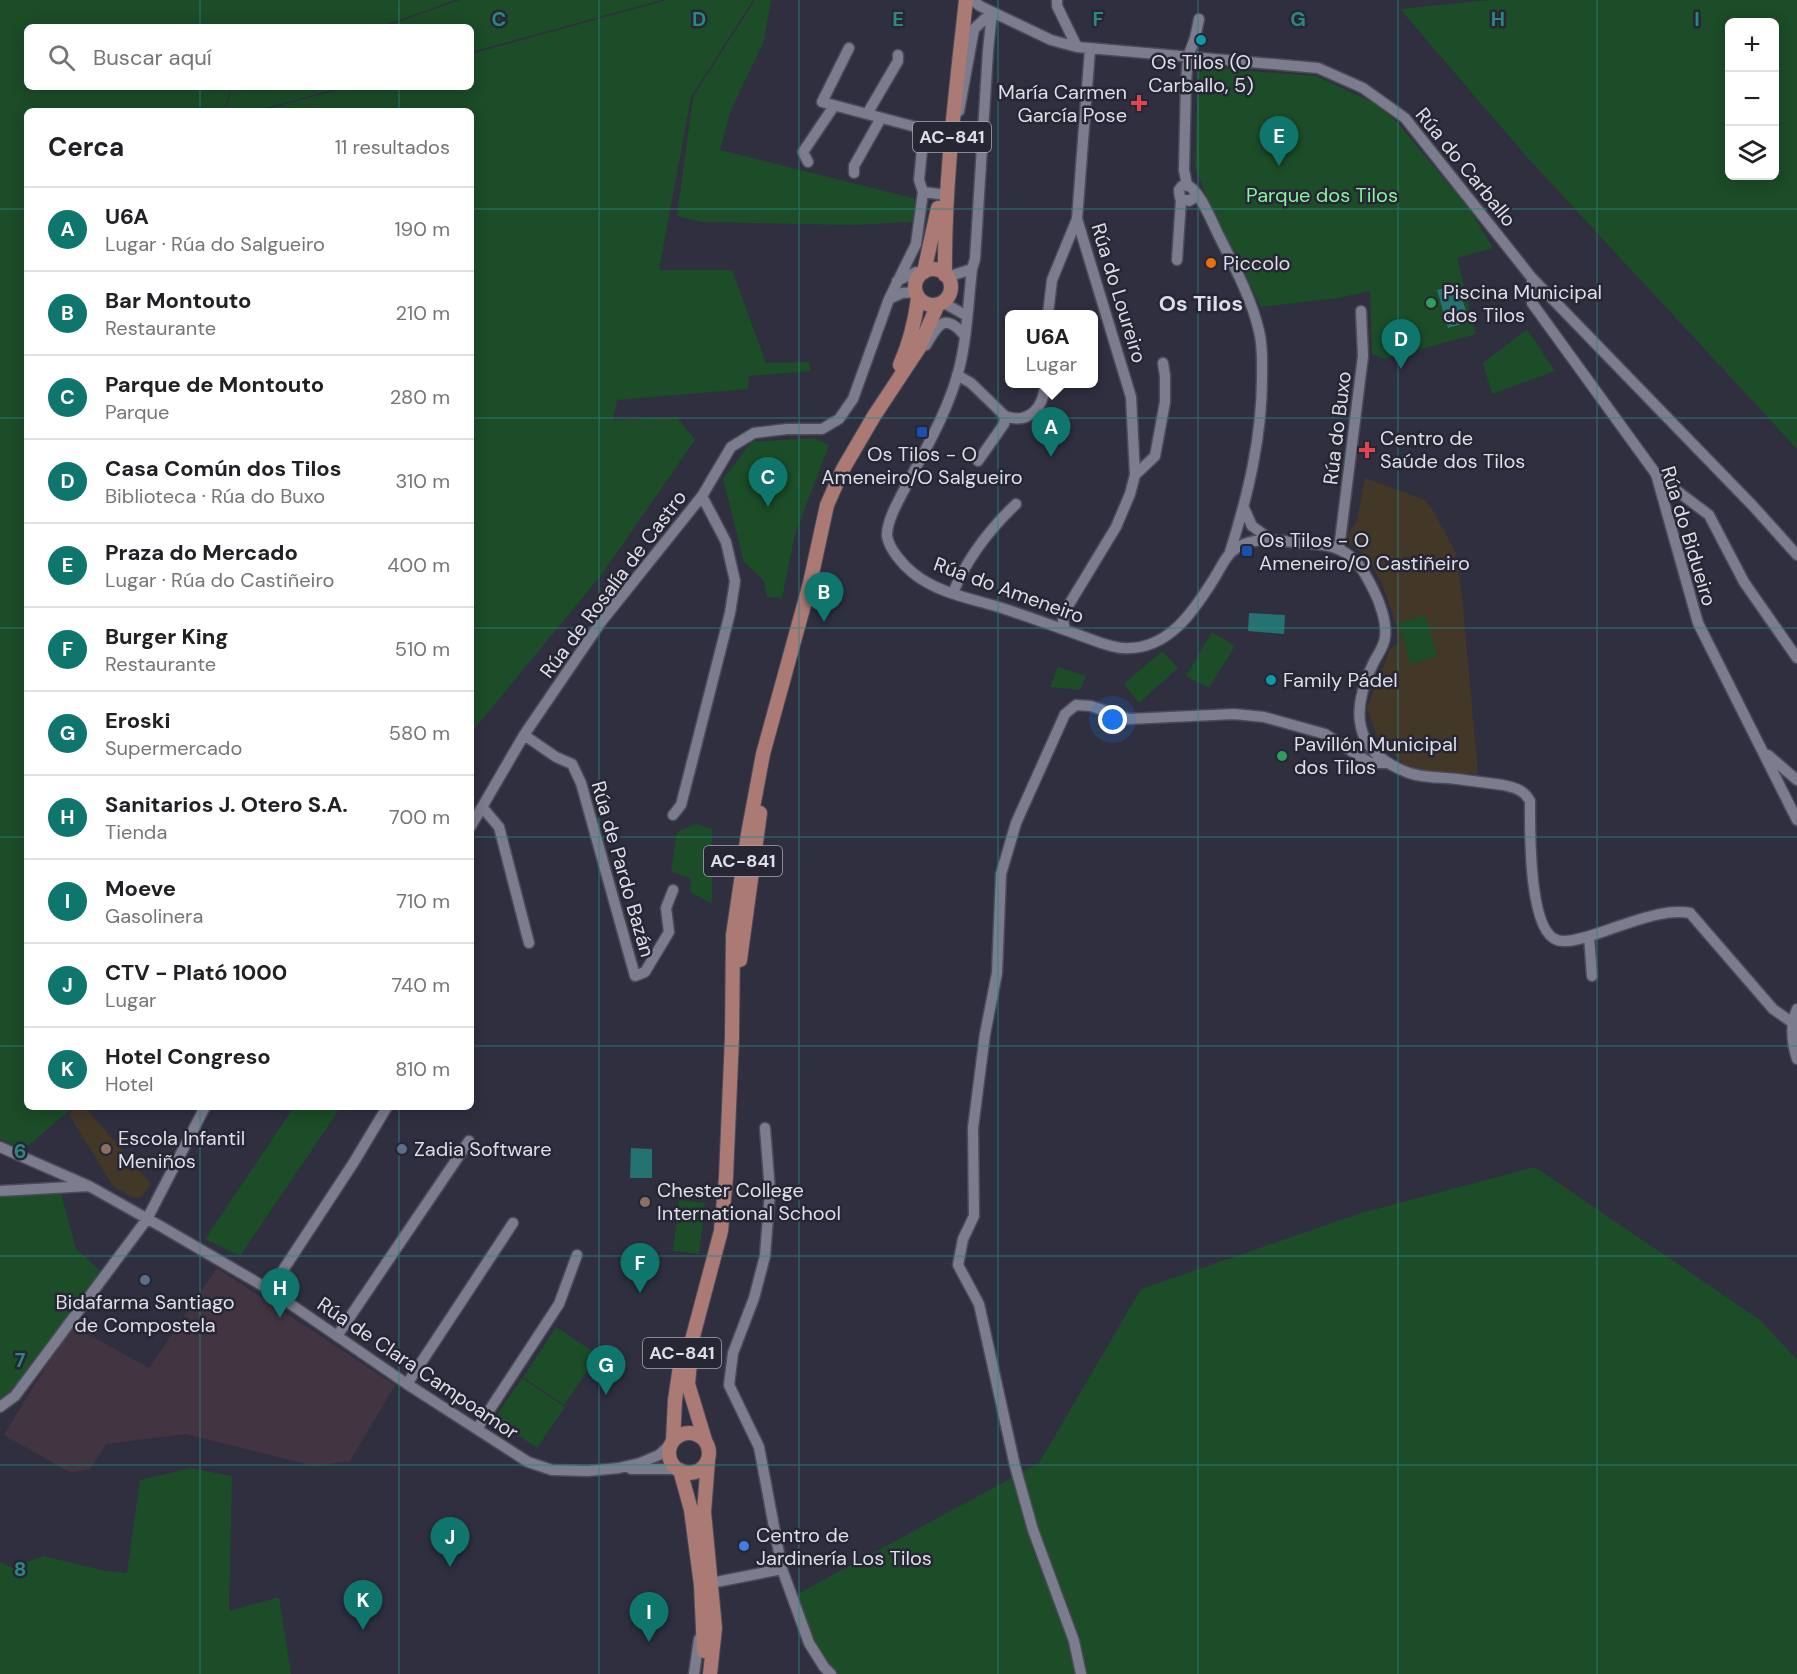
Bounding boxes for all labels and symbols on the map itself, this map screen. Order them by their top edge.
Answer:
text: C [492,6,506,32]
text: D [692,6,706,32]
text: E [892,6,904,32]
text: F [1092,6,1104,32]
text: G [1290,6,1306,32]
text: H [1491,6,1505,32]
text: I [1694,6,1700,32]
marker: Os Tilos (O Carballo, 5) [1194,33,1208,47]
place label: Os Tilos (O Carballo, 5) [1148,49,1254,98]
place label: María Carmen García Pose [998,79,1127,128]
marker: María Carmen García Pose [1132,96,1146,110]
street label: Rúa do Carballo [1410,102,1522,232]
pin: E [1260,116,1298,166]
road number: AC-841 [913,122,991,152]
park label: Parque dos Tilos [1246,182,1398,208]
street label: Rúa do Loureiro [1085,220,1153,366]
place label: Piccolo [1223,250,1290,276]
marker: Piccolo [1204,256,1218,270]
place label: Piscina Municipal dos Tilos [1443,279,1602,328]
district label: Os Tilos [1159,289,1243,318]
marker: Piscina Municipal dos Tilos [1424,296,1438,310]
pin: D [1382,320,1420,369]
street label: Rúa do Buxo [1317,370,1357,486]
pin: A [1032,408,1070,457]
marker: Os Tilos - O Ameneiro/O Salgueiro [915,425,929,439]
place label: Centro de Saúde dos Tilos [1380,425,1525,474]
place label: Os Tilos - O Ameneiro/O Salgueiro [821,441,1023,490]
marker: Centro de Saúde dos Tilos [1358,441,1376,459]
pin: C [748,458,788,507]
street label: Rúa do Bidueiro [1655,463,1723,609]
street label: Rúa de Rosalía de Castro [534,485,692,683]
place label: Os Tilos - O Ameneiro/O Castiñeiro [1259,527,1470,576]
marker: Os Tilos - O Ameneiro/O Castiñeiro [1240,544,1254,558]
street label: Rúa do Ameneiro [930,551,1088,629]
pin: B [804,572,844,622]
place label: Family Pádel [1283,667,1398,693]
marker: Family Pádel [1264,673,1278,687]
your location [1098,705,1127,734]
place label: Pavillón Municipal dos Tilos [1294,731,1457,780]
marker: Pavillón Municipal dos Tilos [1275,749,1289,763]
street label: Rúa de Pardo Bazán [585,778,661,960]
road number: AC-841 [704,846,782,876]
place label: Escola Infantil Meniños [118,1125,245,1174]
place label: Zadia Software [414,1136,552,1162]
text: 6 [14,1138,26,1164]
marker: Escola Infantil Meniños [99,1142,113,1156]
marker: Zadia Software [395,1142,409,1156]
place label: Chester College International School [657,1177,841,1226]
marker: Chester College International School [638,1195,652,1209]
pin: F [620,1244,660,1293]
pin: H [260,1268,300,1318]
marker: Bidafarma Santiago de Compostela [138,1273,152,1287]
place label: Bidafarma Santiago de Compostela [55,1289,235,1338]
street label: Rúa de Clara Campoamor [312,1291,524,1445]
road number: AC-841 [643,1338,721,1368]
pin: G [586,1346,626,1395]
text: 7 [15,1347,26,1373]
pin: J [430,1518,470,1567]
place label: Centro de Jardinería Los Tilos [756,1522,932,1571]
marker: Centro de Jardinería Los Tilos [737,1539,751,1553]
text: 8 [14,1556,26,1582]
pin: K [344,1580,382,1630]
pin: I [630,1592,668,1642]

